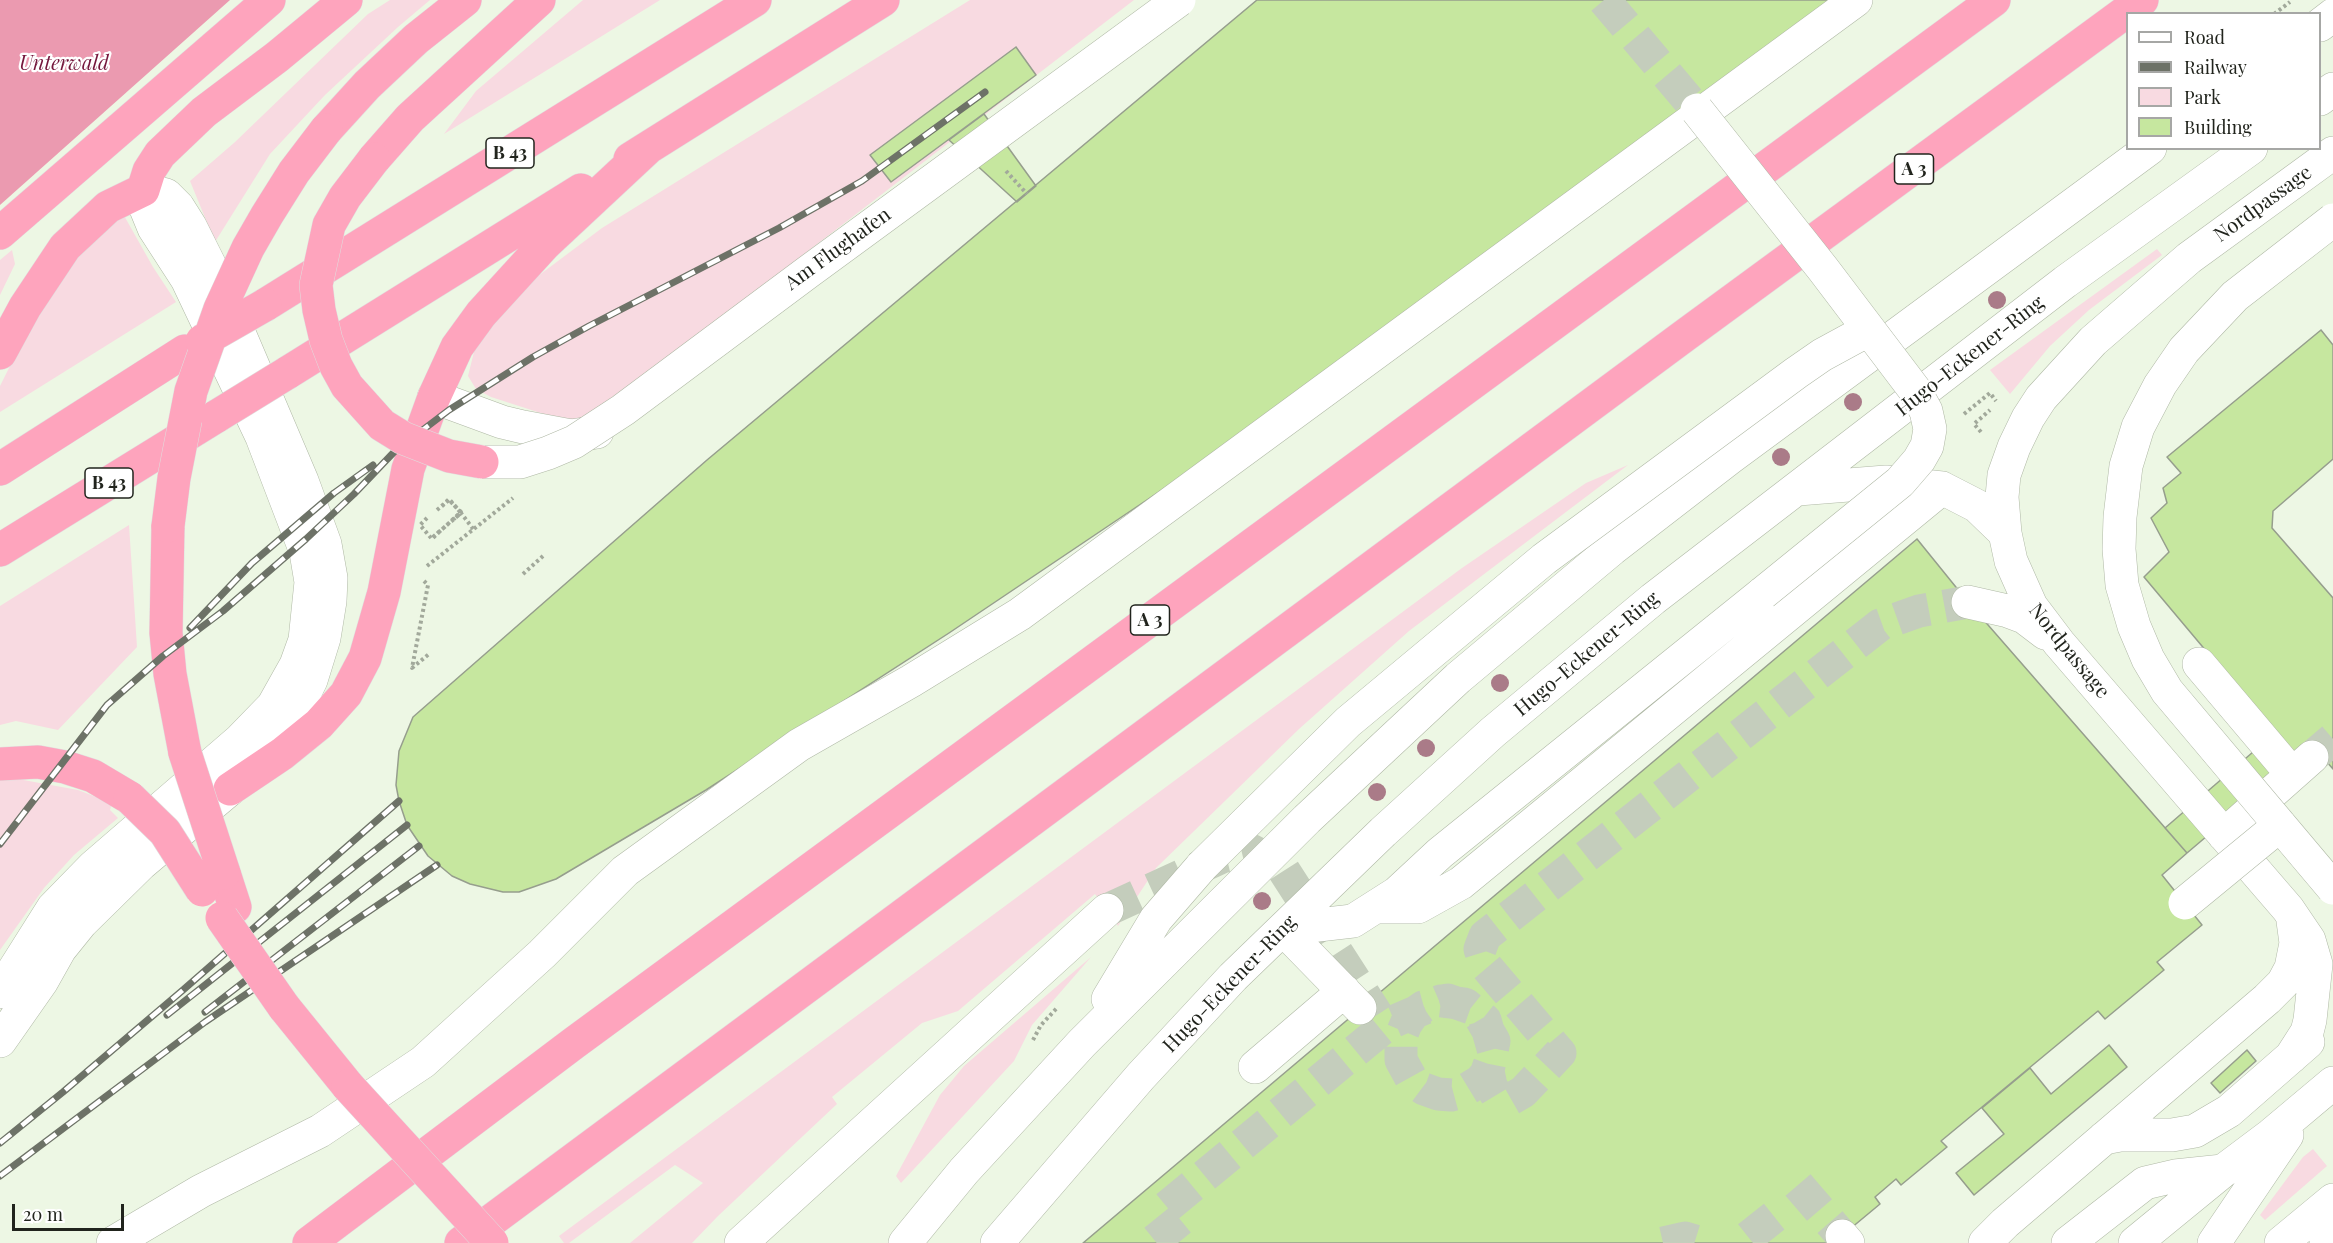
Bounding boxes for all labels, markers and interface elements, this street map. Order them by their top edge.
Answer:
legend [2126,12,2321,150]
text: Road [2184,25,2225,49]
park label: Unterwald [19,52,109,76]
text: Railway [2184,55,2247,79]
text: Park [2184,85,2221,109]
text: Building [2184,115,2252,139]
road number: B 43 [486,138,534,168]
road number: A 3 [1894,154,1934,184]
street label: Nordpassage [2210,161,2316,247]
street label: Am Flughafen [781,203,895,295]
street label: Hugo-Eckener-Ring [1891,291,2049,421]
road number: B 43 [85,468,133,498]
street label: Hugo-Eckener-Ring [1510,586,1664,722]
street label: Nordpassage [2024,599,2114,703]
road number: A 3 [1130,605,1170,635]
street label: Hugo-Eckener-Ring [1158,910,1302,1058]
scale bar [15,1192,128,1230]
text: 20 m [23,1202,63,1226]

